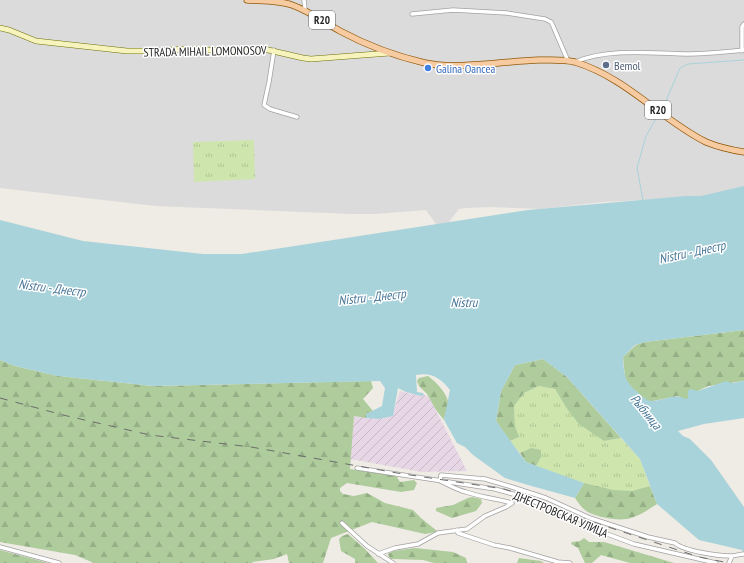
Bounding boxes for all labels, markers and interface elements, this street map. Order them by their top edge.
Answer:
road number: R20 [309,11,335,29]
street label: STRADA MIHAIL LOMONOSOV [143,42,267,60]
place label: Bemol [614,58,641,73]
marker: Bemol [601,60,611,70]
place label: Galina Oancea [436,61,495,76]
marker: Galina Oancea [423,63,433,73]
road number: R20 [645,101,671,119]
water label: Nistru - Днестр [657,236,728,267]
water label: Nistru - Днестр [17,275,88,301]
water label: Nistru - Днестр [338,285,408,309]
water label: Nistru [451,294,479,311]
water label: Рыбница [627,391,666,434]
street label: ДНЕСТРОВСКАЯ УЛИЦА [512,487,611,541]

